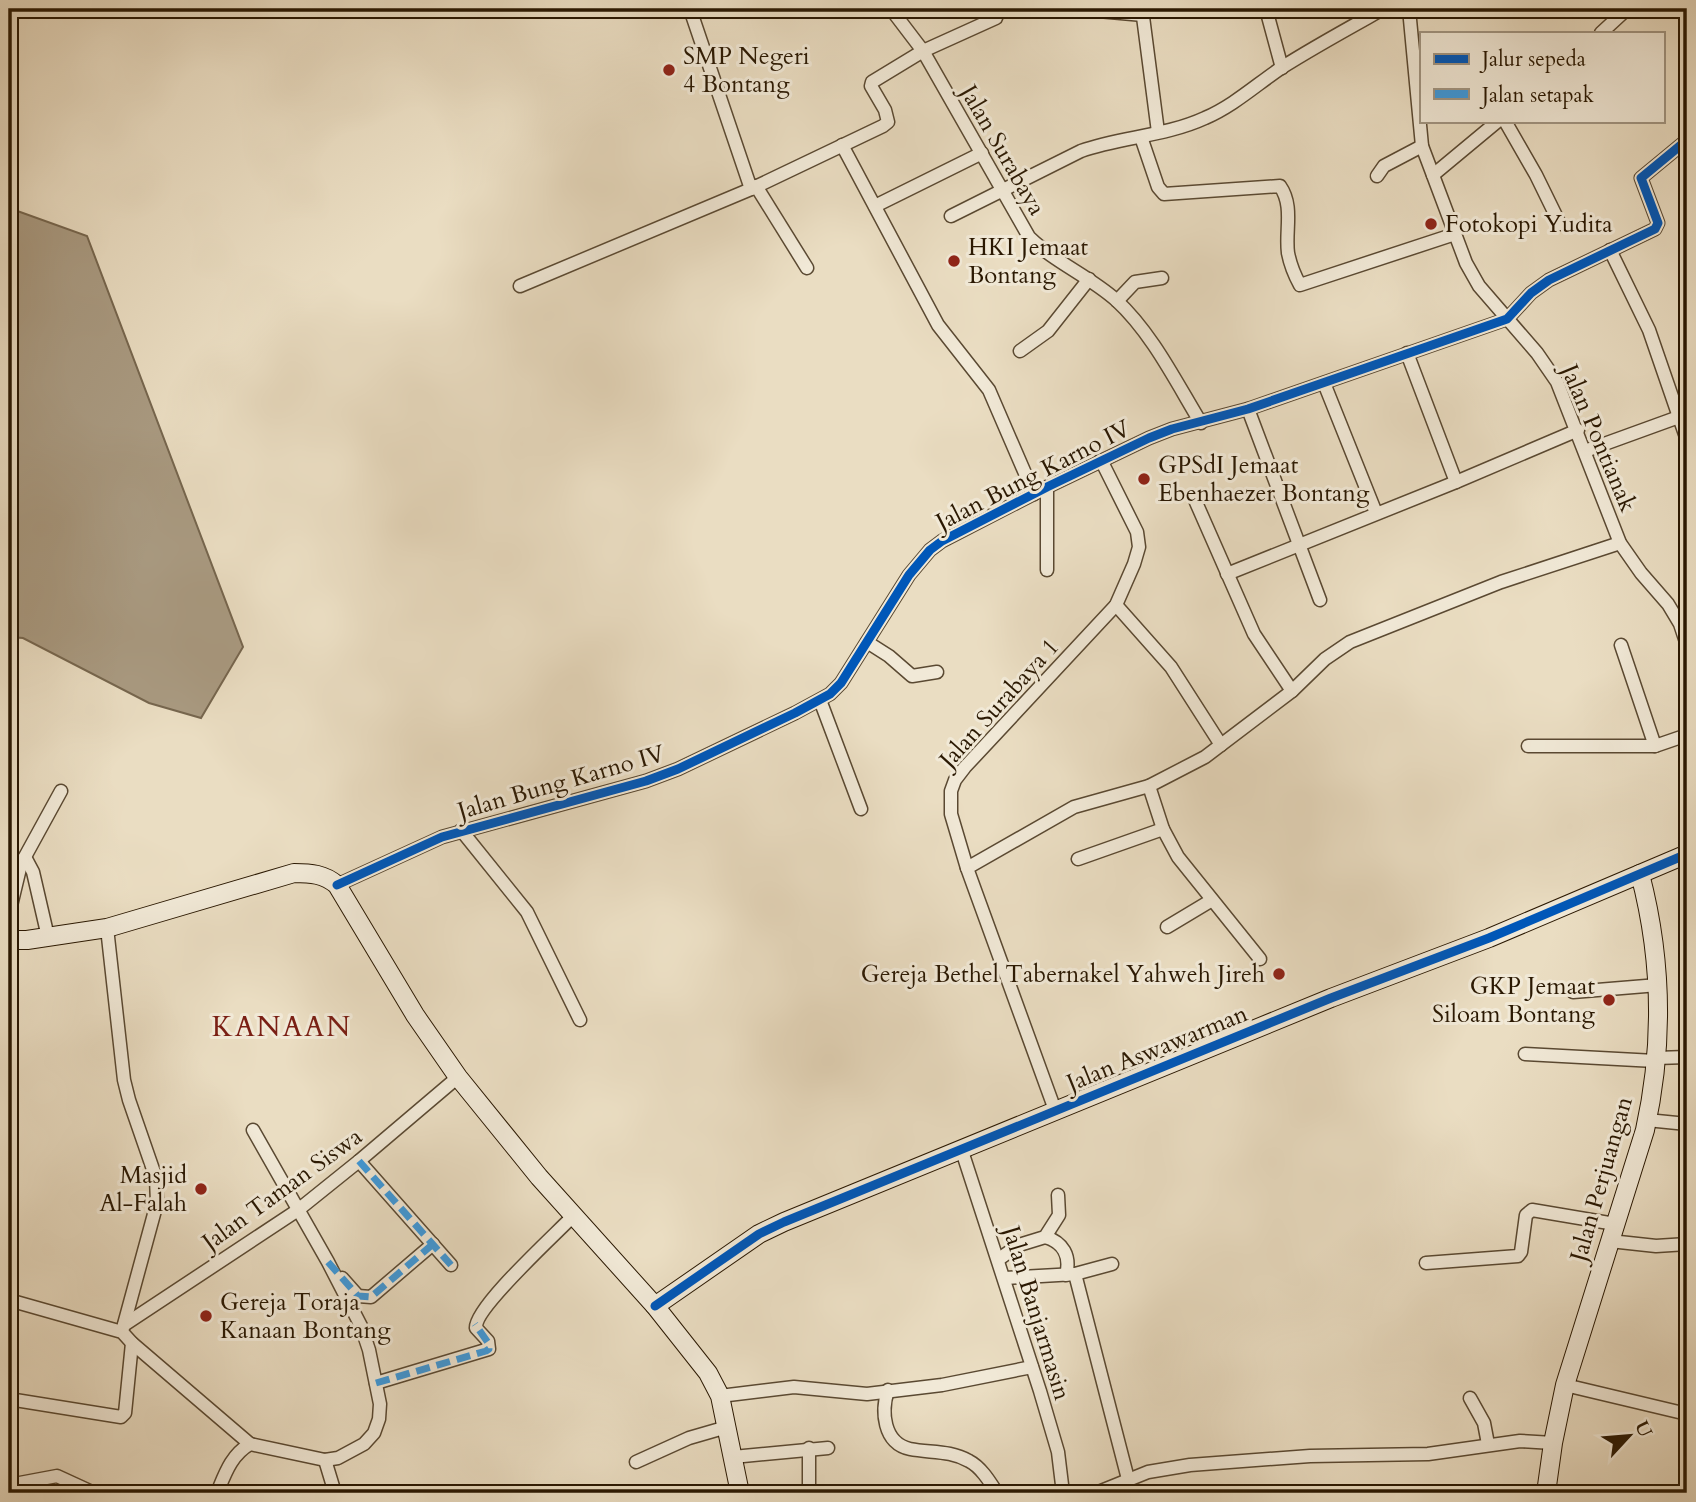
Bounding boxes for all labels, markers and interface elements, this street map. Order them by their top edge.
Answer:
legend [1420,32,1664,122]
place label: SMP Negeri 4 Bontang [683,40,810,101]
text: Jalur sepeda [1479,45,1586,74]
marker: SMP Negeri 4 Bontang [661,62,677,78]
street label: Jalan Surabaya [950,76,1054,222]
text: Jalan setapak [1479,81,1595,110]
place label: Fotokopi Yudita [1445,208,1613,241]
marker: Fotokopi Yudita [1423,216,1439,232]
place label: HKI Jemaat Bontang [968,231,1089,292]
marker: HKI Jemaat Bontang [946,253,962,269]
street label: Jalan Pontianak [1551,357,1645,517]
street label: Jalan Bung Karno IV [928,412,1136,540]
place label: GPSdI Jemaat Ebenhaezer Bontang [1158,449,1370,510]
marker: GPSdI Jemaat Ebenhaezer Bontang [1136,471,1152,487]
street label: Jalan Surabaya 1 [930,631,1067,778]
street label: Jalan Bung Karno IV [451,737,669,829]
place label: Gereja Bethel Tabernakel Yahweh Jireh [861,958,1265,991]
marker: Gereja Bethel Tabernakel Yahweh Jireh [1271,966,1287,982]
place label: GKP Jemaat Siloam Bontang [1432,970,1596,1031]
marker: GKP Jemaat Siloam Bontang [1601,992,1617,1008]
street label: Jalan Aswawarman [1059,997,1253,1101]
district label: KANAAN [212,1008,352,1046]
street label: Jalan Perjuangan [1561,1092,1641,1268]
street label: Jalan Taman Siswa [193,1120,369,1260]
place label: Masjid Al-Falah [99,1159,187,1220]
marker: Masjid Al-Falah [193,1181,209,1197]
street label: Jalan Banjarmasin [993,1219,1079,1405]
place label: Gereja Toraja Kanaan Bontang [220,1286,391,1347]
marker: Gereja Toraja Kanaan Bontang [198,1308,214,1324]
north arrow [1594,1400,1664,1470]
text: U [1628,1416,1659,1442]

